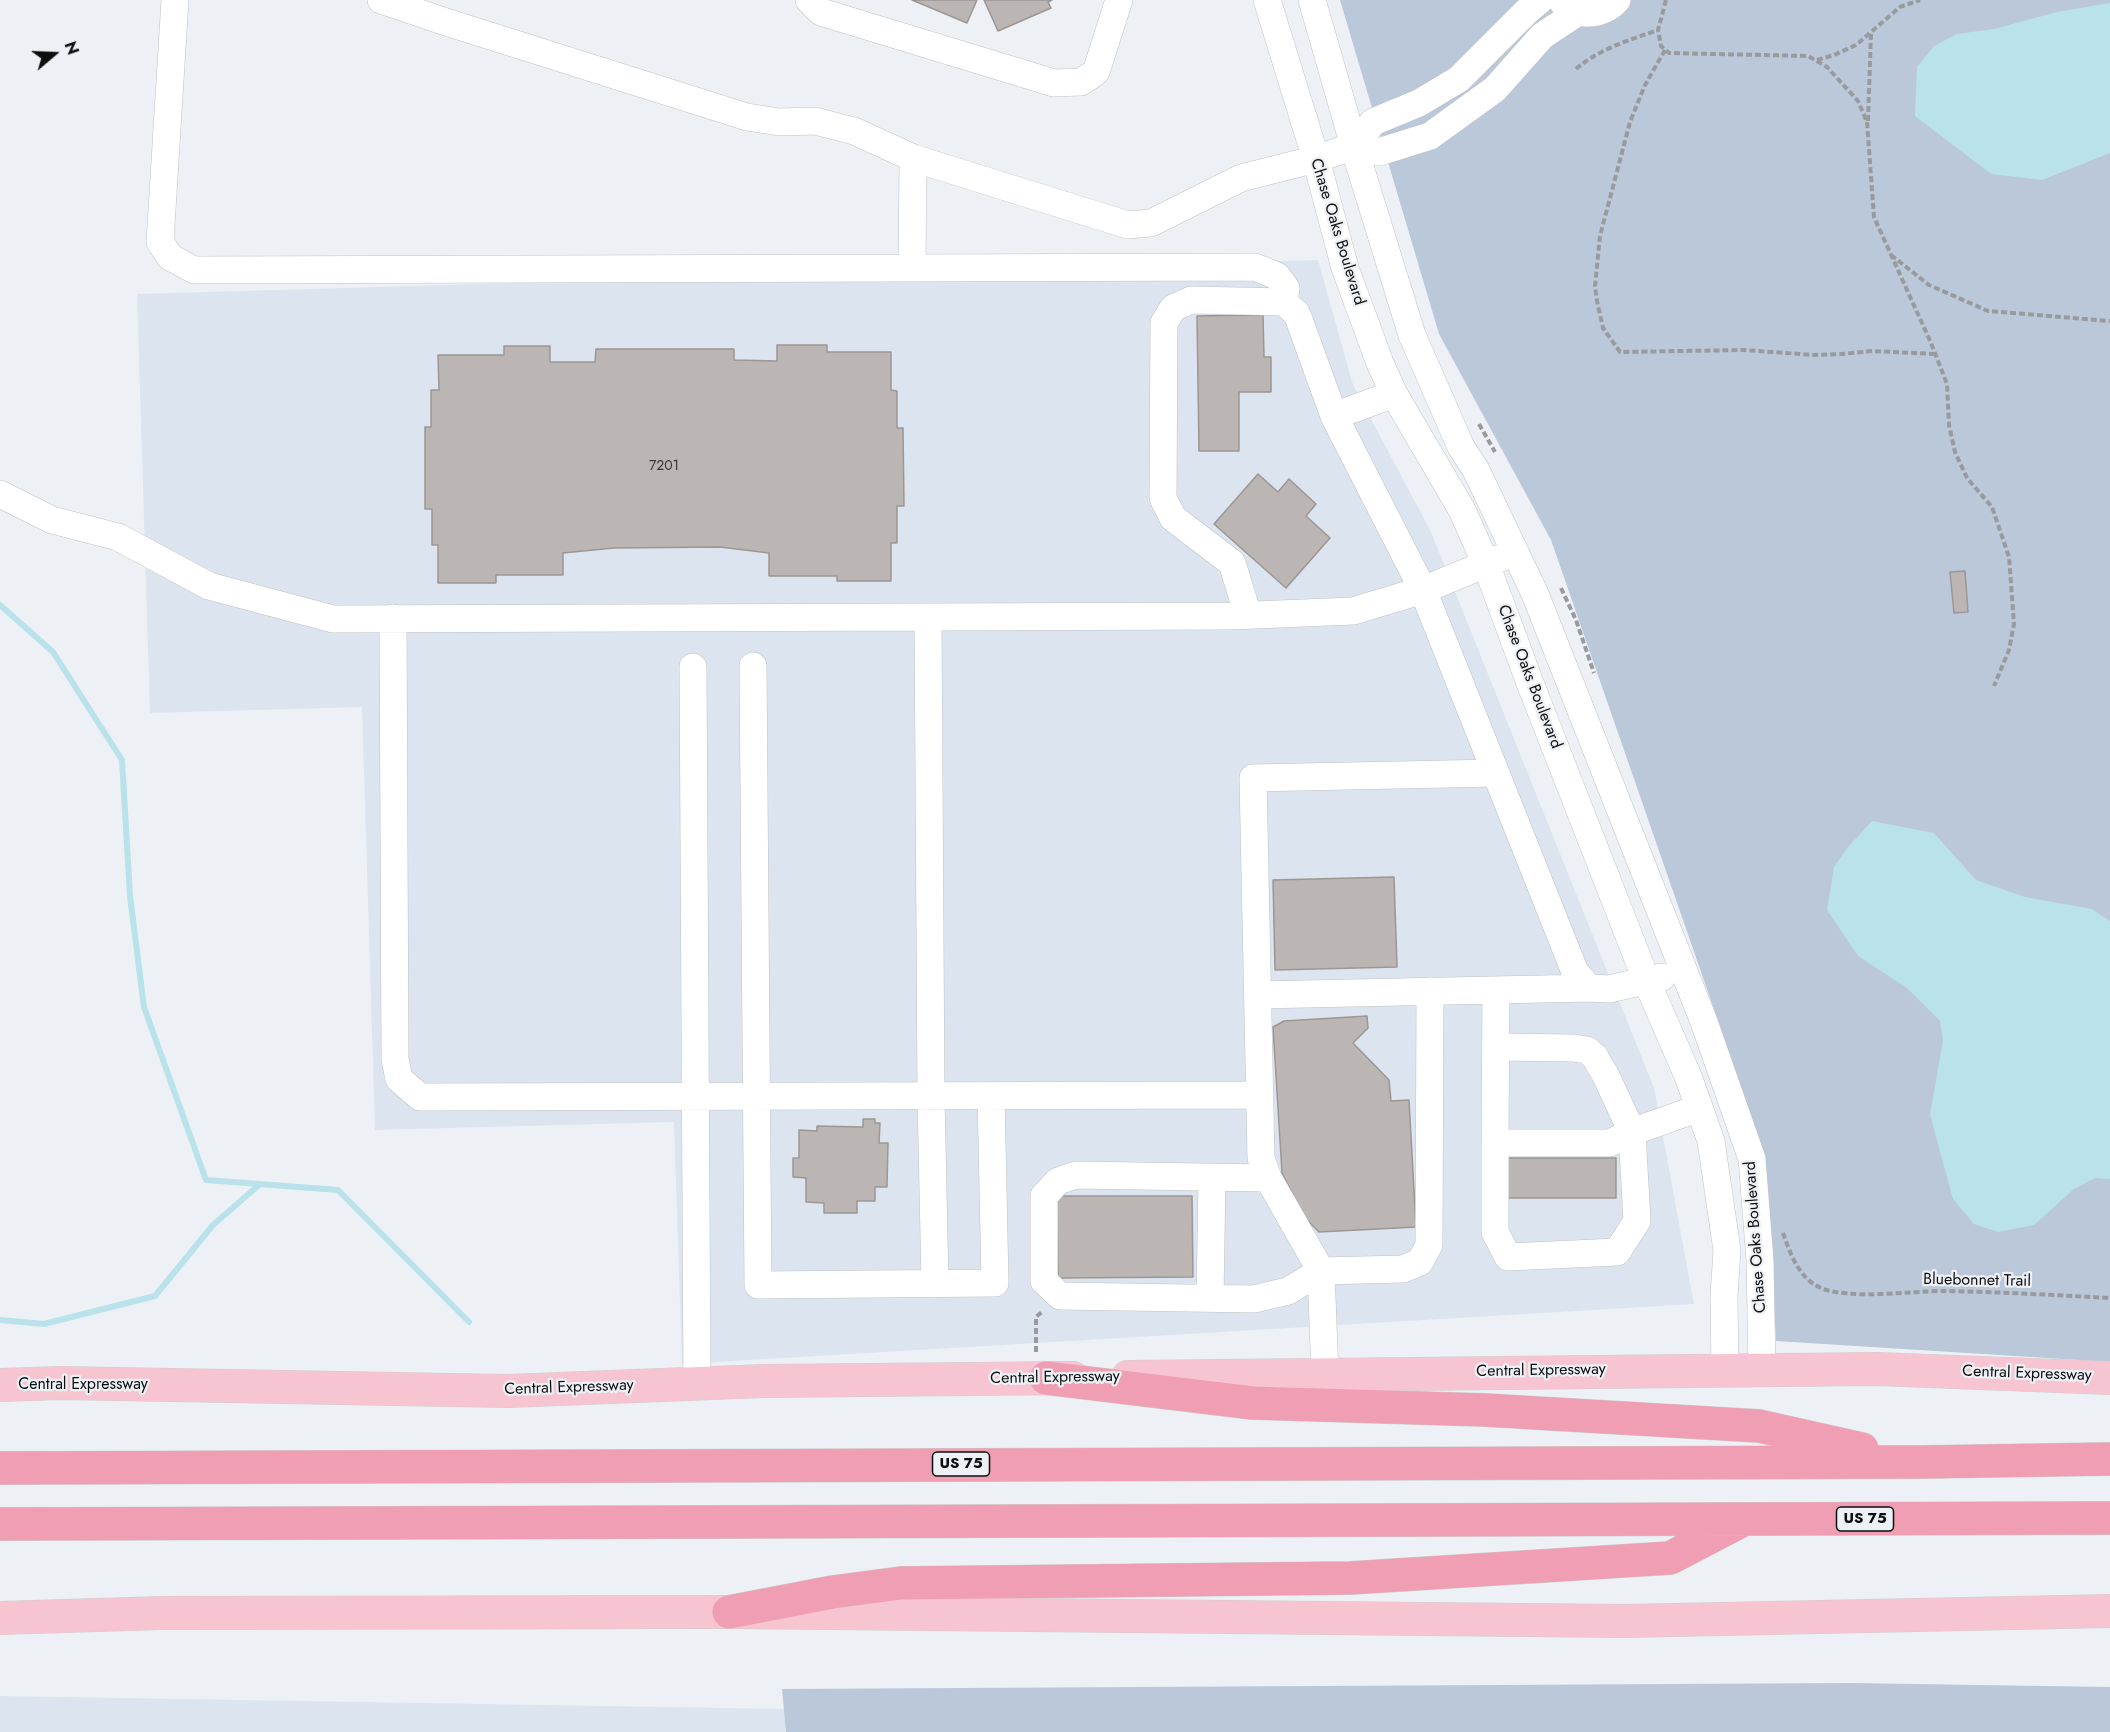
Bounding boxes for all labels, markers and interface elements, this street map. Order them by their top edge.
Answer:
north arrow [24,24,84,84]
text: N [59,38,84,58]
street label: Chase Oaks Boulevard [1306,156,1368,308]
house number: 7201 [649,459,679,475]
street label: Chase Oaks Boulevard [1493,602,1565,752]
street label: Chase Oaks Boulevard [1741,1160,1771,1314]
street label: Bluebonnet Trail [1923,1270,2031,1292]
street label: Central Expressway [1476,1360,1606,1382]
street label: Central Expressway [1962,1362,2092,1386]
street label: Central Expressway [990,1367,1120,1389]
street label: Central Expressway [18,1375,148,1395]
street label: Central Expressway [504,1376,634,1400]
road number: US 75 [932,1452,990,1476]
road number: US 75 [1836,1507,1894,1531]

